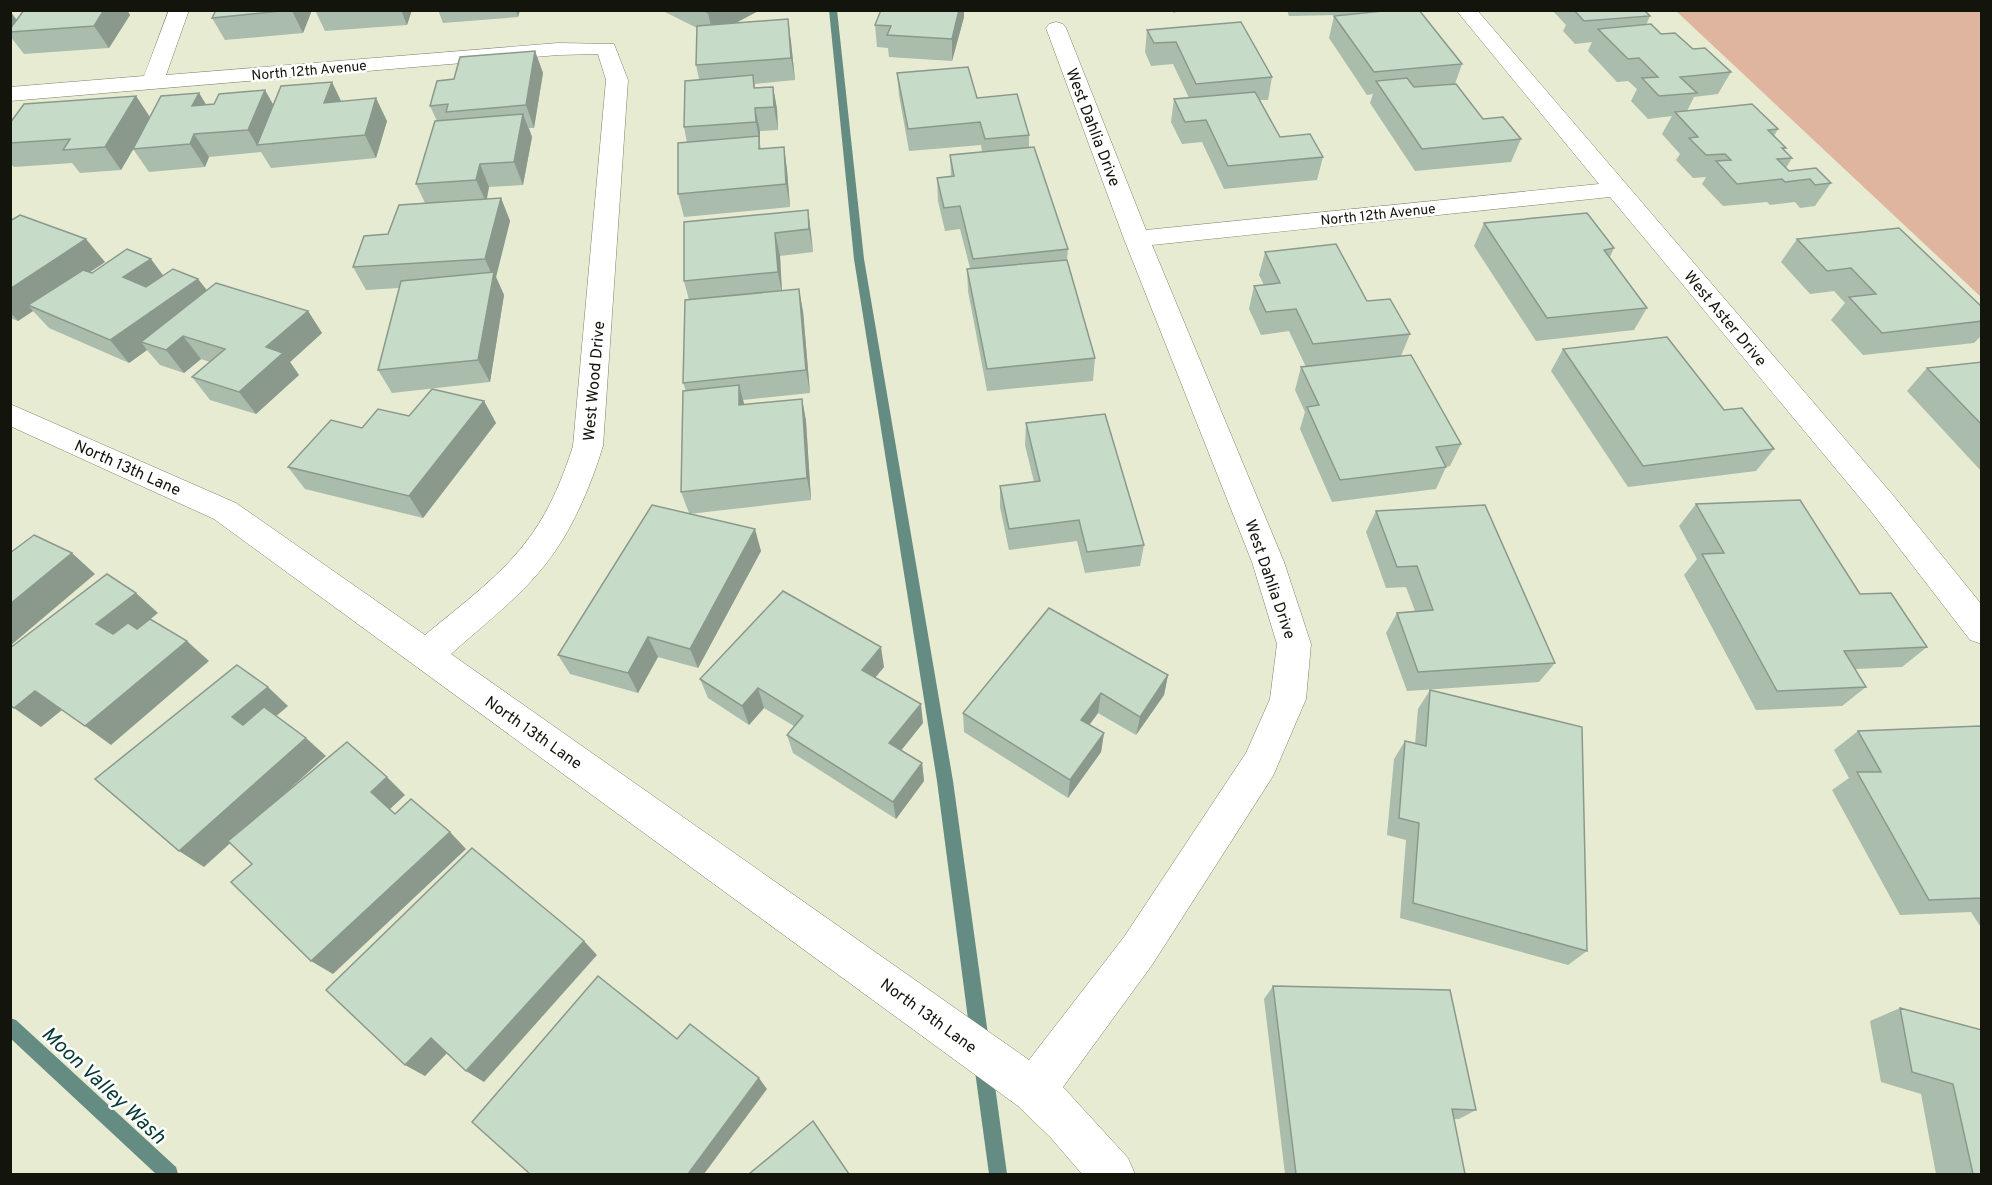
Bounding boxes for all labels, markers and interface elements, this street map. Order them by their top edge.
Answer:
street label: North 12th Avenue [251,58,368,85]
street label: West Dahlia Drive [1060,66,1124,190]
street label: North 12th Avenue [1320,201,1437,230]
street label: West Aster Drive [1679,267,1770,371]
street label: West Wood Drive [580,320,610,442]
street label: North 13th Lane [71,436,184,501]
street label: West Dahlia Drive [1239,517,1299,642]
street label: North 13th Lane [480,693,585,775]
street label: North 13th Lane [876,975,980,1058]
water label: Moon Valley Wash [35,1021,171,1151]

